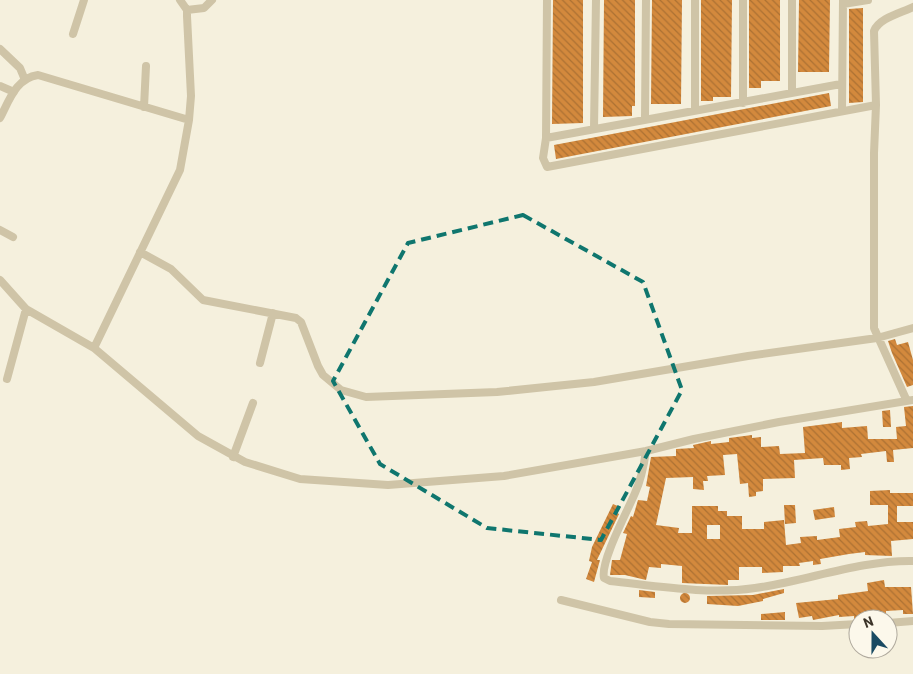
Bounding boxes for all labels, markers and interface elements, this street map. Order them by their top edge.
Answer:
north arrow [848,609,898,659]
text: N [861,612,876,631]

